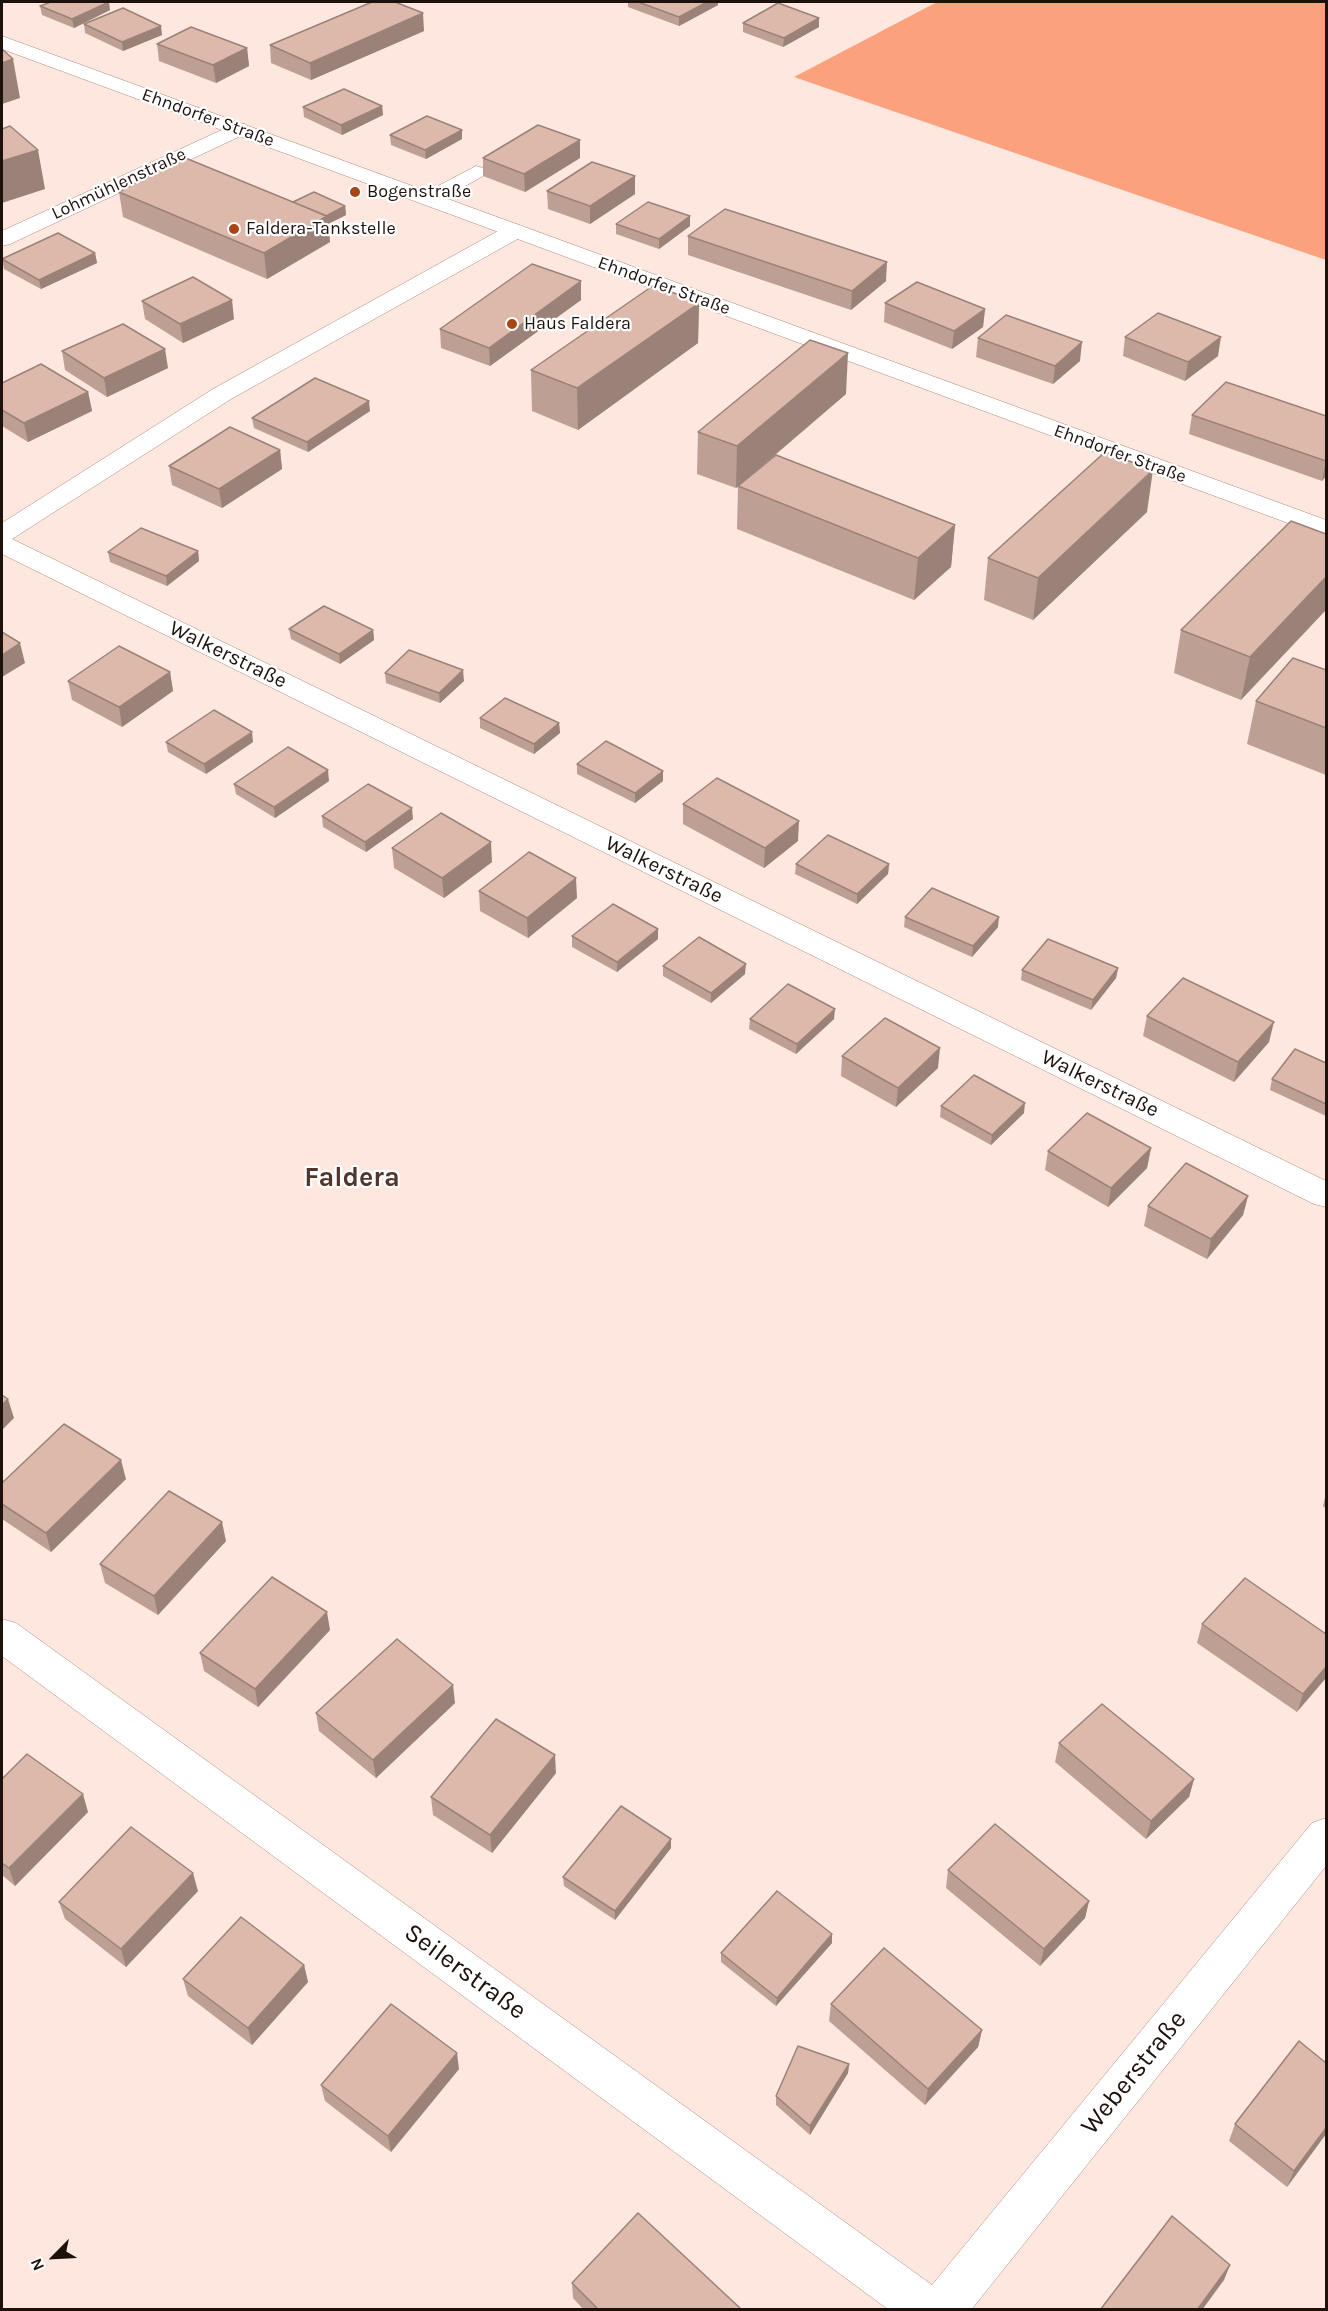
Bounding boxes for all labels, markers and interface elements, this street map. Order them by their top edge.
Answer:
street label: Ehndorfer Straße [139,84,277,152]
street label: Lohmühlenstraße [48,143,190,225]
place label: Bogenstraße [367,181,471,203]
marker: Bogenstraße [348,185,362,199]
place label: Faldera-Tankstelle [246,218,396,240]
marker: Faldera-Tankstelle [227,222,241,236]
street label: Ehndorfer Straße [595,252,733,320]
place label: Haus Faldera [524,313,631,335]
marker: Haus Faldera [505,317,519,331]
street label: Ehndorfer Straße [1051,420,1189,488]
street label: Walkerstraße [165,616,291,694]
street label: Walkerstraße [601,831,727,909]
street label: Walkerstraße [1037,1045,1163,1123]
district label: Faldera [304,1162,400,1194]
street label: Seilerstraße [398,1917,532,2027]
street label: Weberstraße [1075,2005,1193,2141]
north arrow [24,2227,84,2287]
text: N [26,2255,48,2274]

